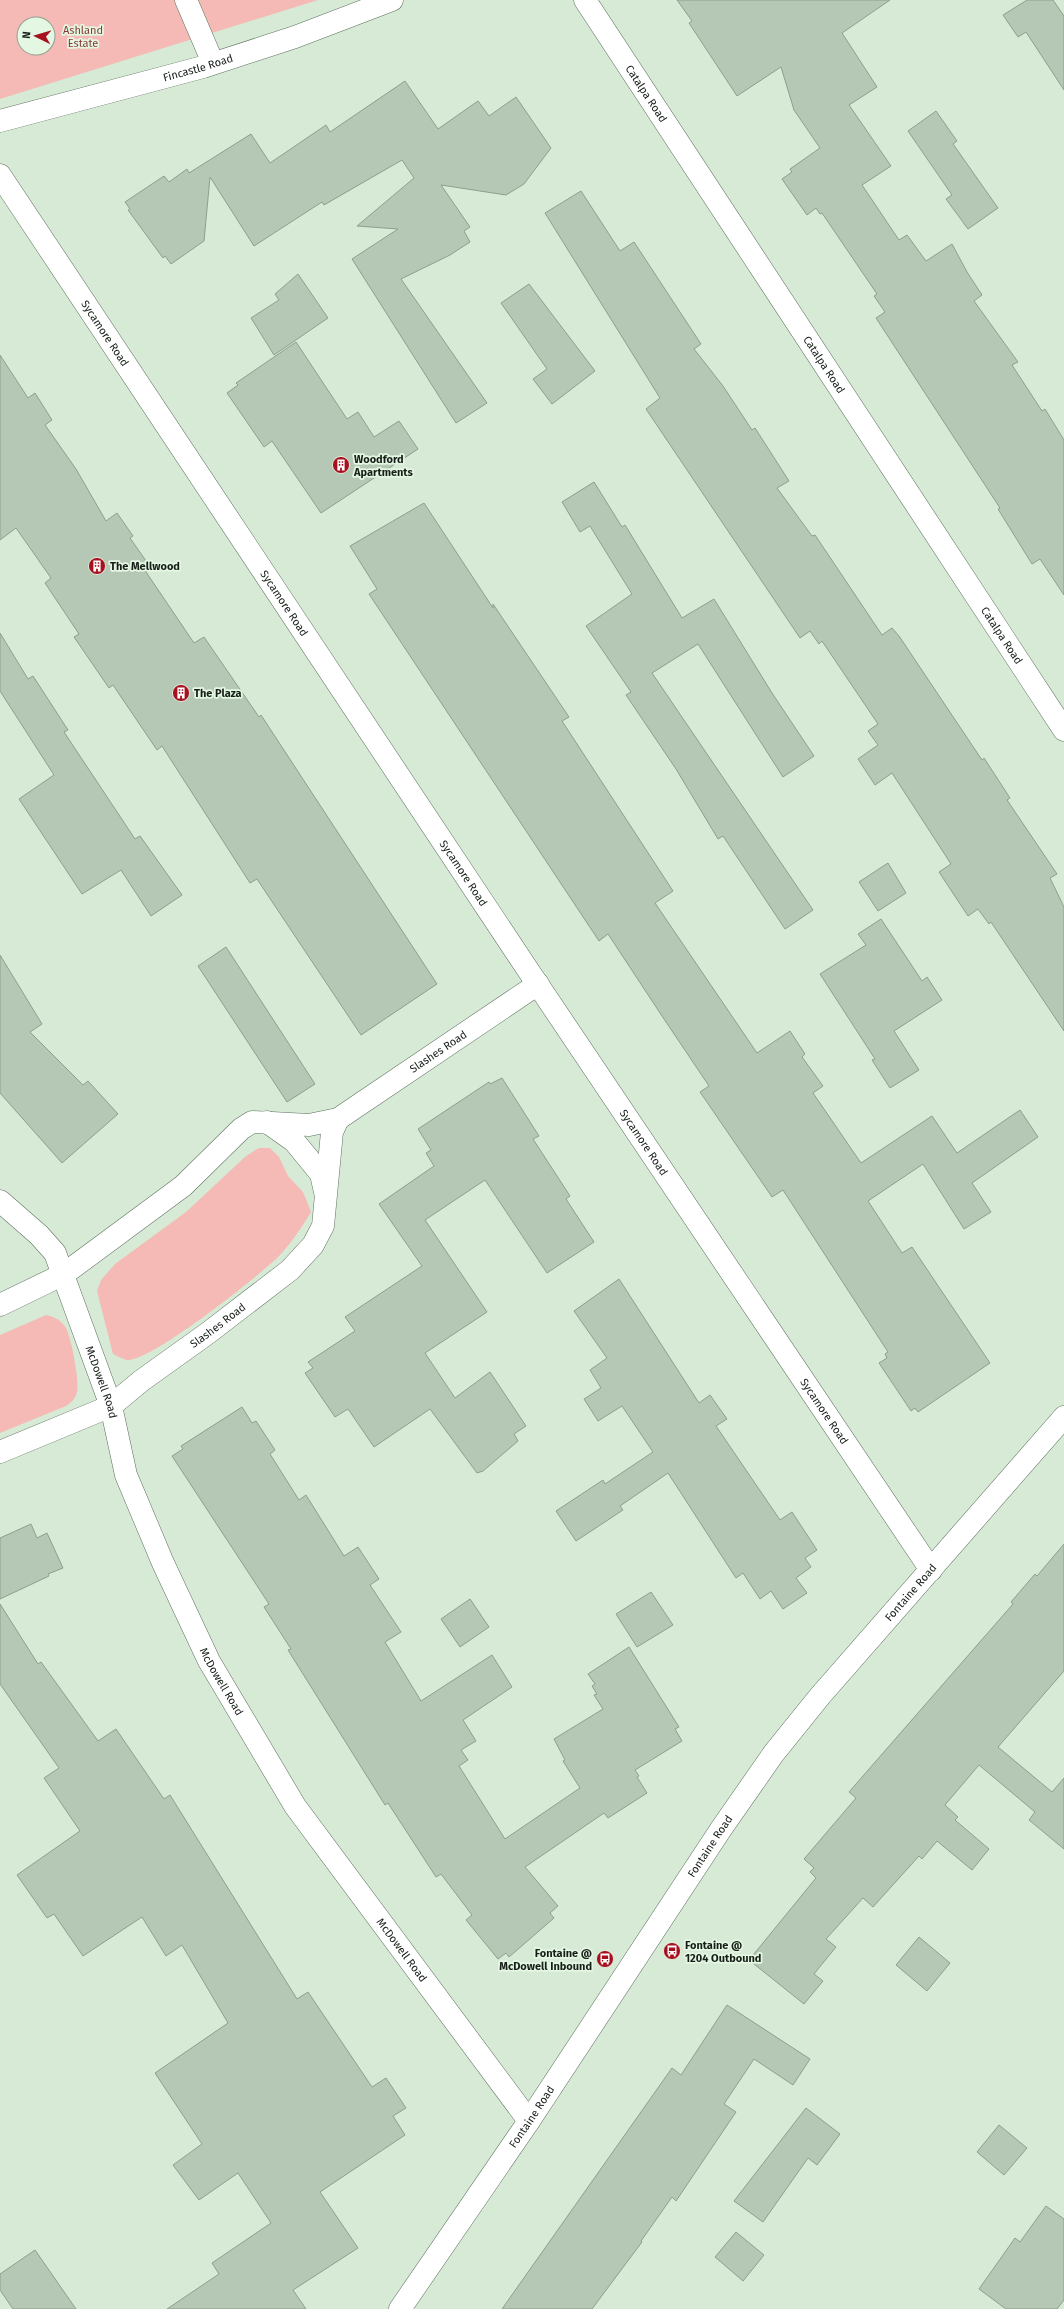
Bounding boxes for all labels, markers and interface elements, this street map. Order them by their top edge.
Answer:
north arrow [16,16,56,56]
park label: Ashland Estate [63,24,103,50]
text: N [20,31,33,39]
street label: Fincastle Road [162,51,234,84]
street label: Catalpa Road [623,63,670,125]
street label: Sycamore Road [79,298,132,369]
street label: Catalpa Road [801,333,848,396]
place label: Woodford Apartments [353,453,414,479]
building icon: Woodford Apartments [331,455,351,475]
building icon: The Mellwood [87,556,107,576]
place label: The Mellwood [110,560,180,573]
street label: Sycamore Road [258,568,311,639]
street label: Catalpa Road [978,604,1025,666]
building icon: The Plaza [171,683,191,703]
place label: The Plaza [194,687,242,700]
street label: Sycamore Road [437,838,490,909]
street label: Slashes Road [407,1028,469,1075]
street label: Sycamore Road [617,1107,671,1178]
street label: Slashes Road [187,1300,248,1350]
street label: McDowell Road [83,1344,120,1419]
street label: Sycamore Road [798,1376,851,1447]
street label: Fontaine Road [882,1561,939,1624]
street label: McDowell Road [197,1645,246,1718]
street label: Fontaine Road [685,1813,735,1880]
street label: McDowell Road [374,1916,430,1984]
place label: Fontaine @ 1204 Outbound [685,1939,761,1965]
bus stop icon: Fontaine @ 1204 Outbound [662,1941,682,1961]
place label: Fontaine @ McDowell Inbound [499,1947,592,1973]
bus stop icon: Fontaine @ McDowell Inbound [595,1949,615,1969]
street label: Fontaine Road [506,2083,557,2150]

